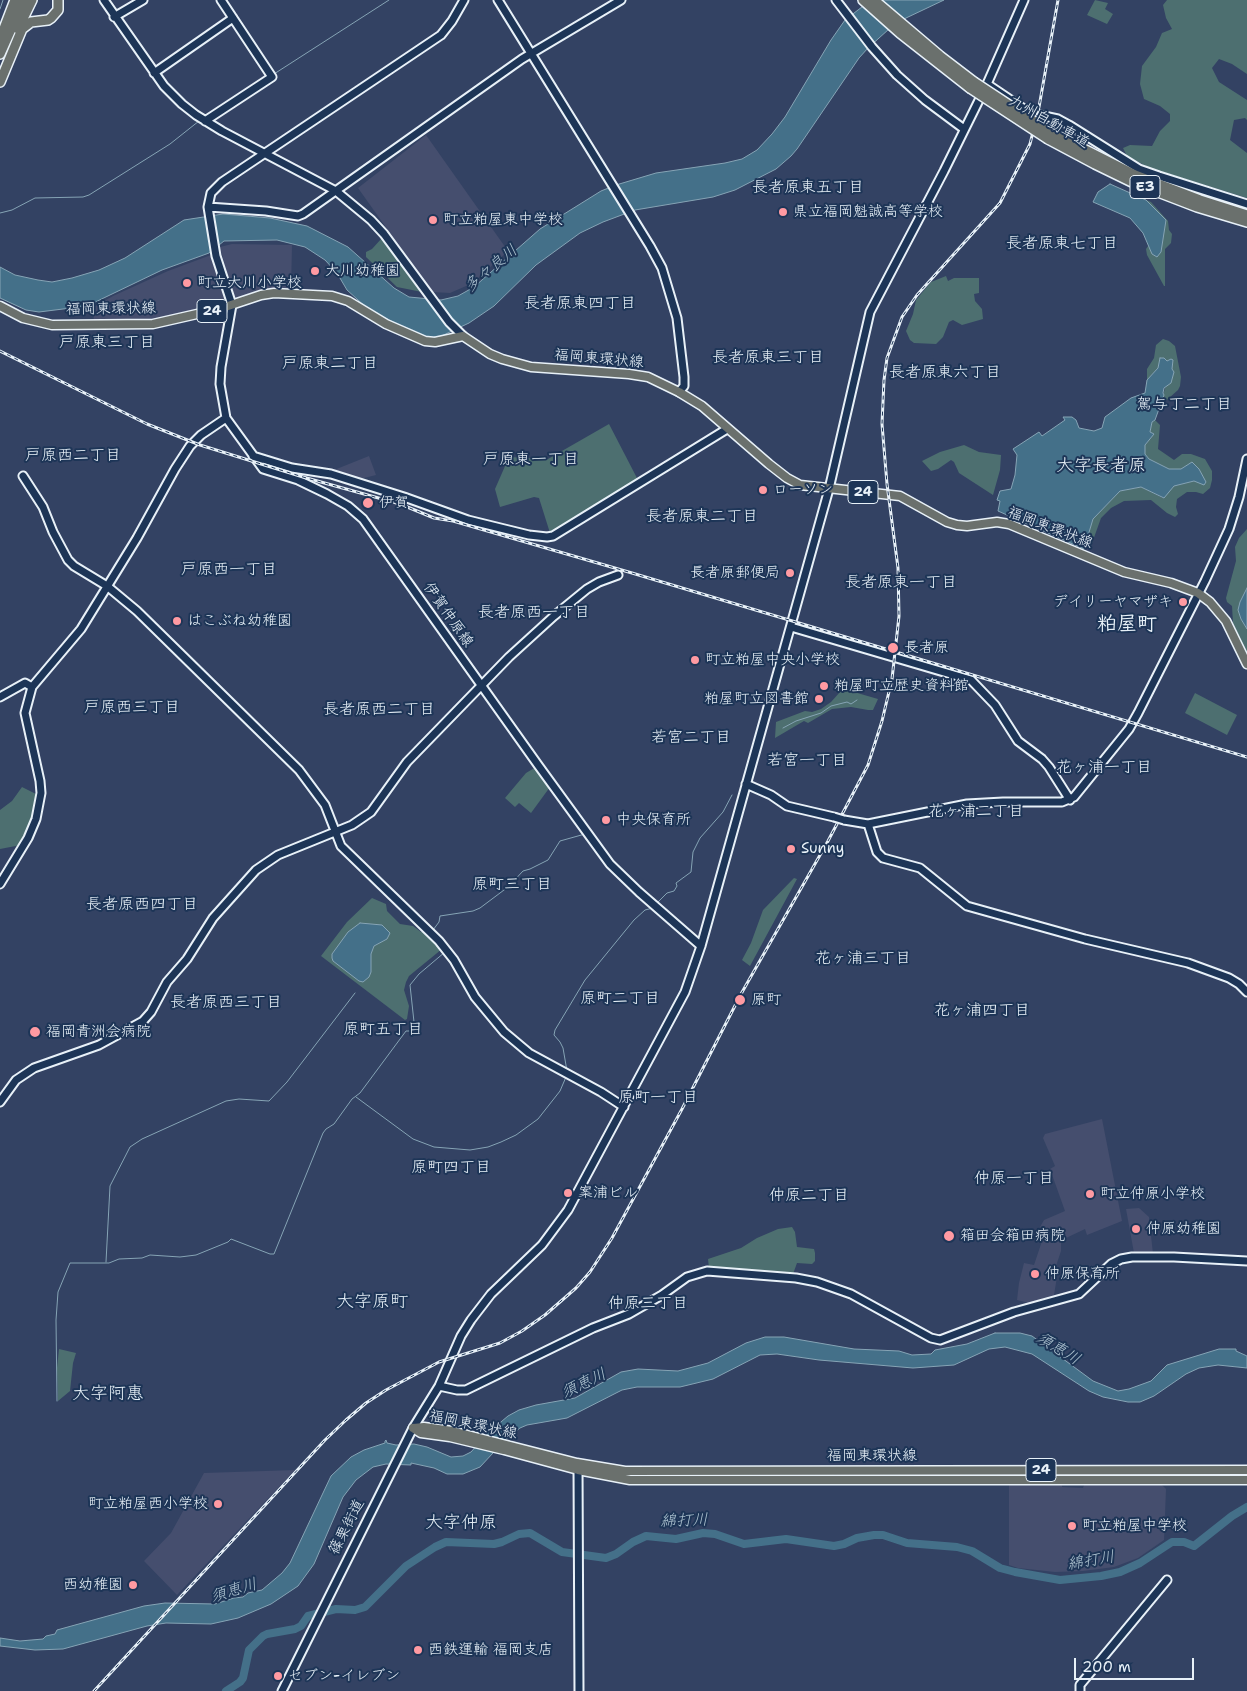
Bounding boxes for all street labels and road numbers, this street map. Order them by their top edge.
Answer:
street label: 九州自動車道 [1006,92,1092,152]
road number: E3 [1130,176,1160,198]
street label: 福岡東環状線 [66,299,156,319]
road number: 24 [197,300,227,322]
street label: 福岡東環状線 [553,346,645,372]
road number: 24 [848,481,878,504]
street label: 福岡東環状線 [1005,503,1095,553]
street label: 伊賀仲原線 [419,579,477,651]
street label: 福岡東環状線 [427,1407,519,1443]
street label: 福岡東環状線 [827,1447,917,1465]
road number: 24 [1026,1458,1056,1482]
street label: 篠栗街道 [325,1496,369,1558]

